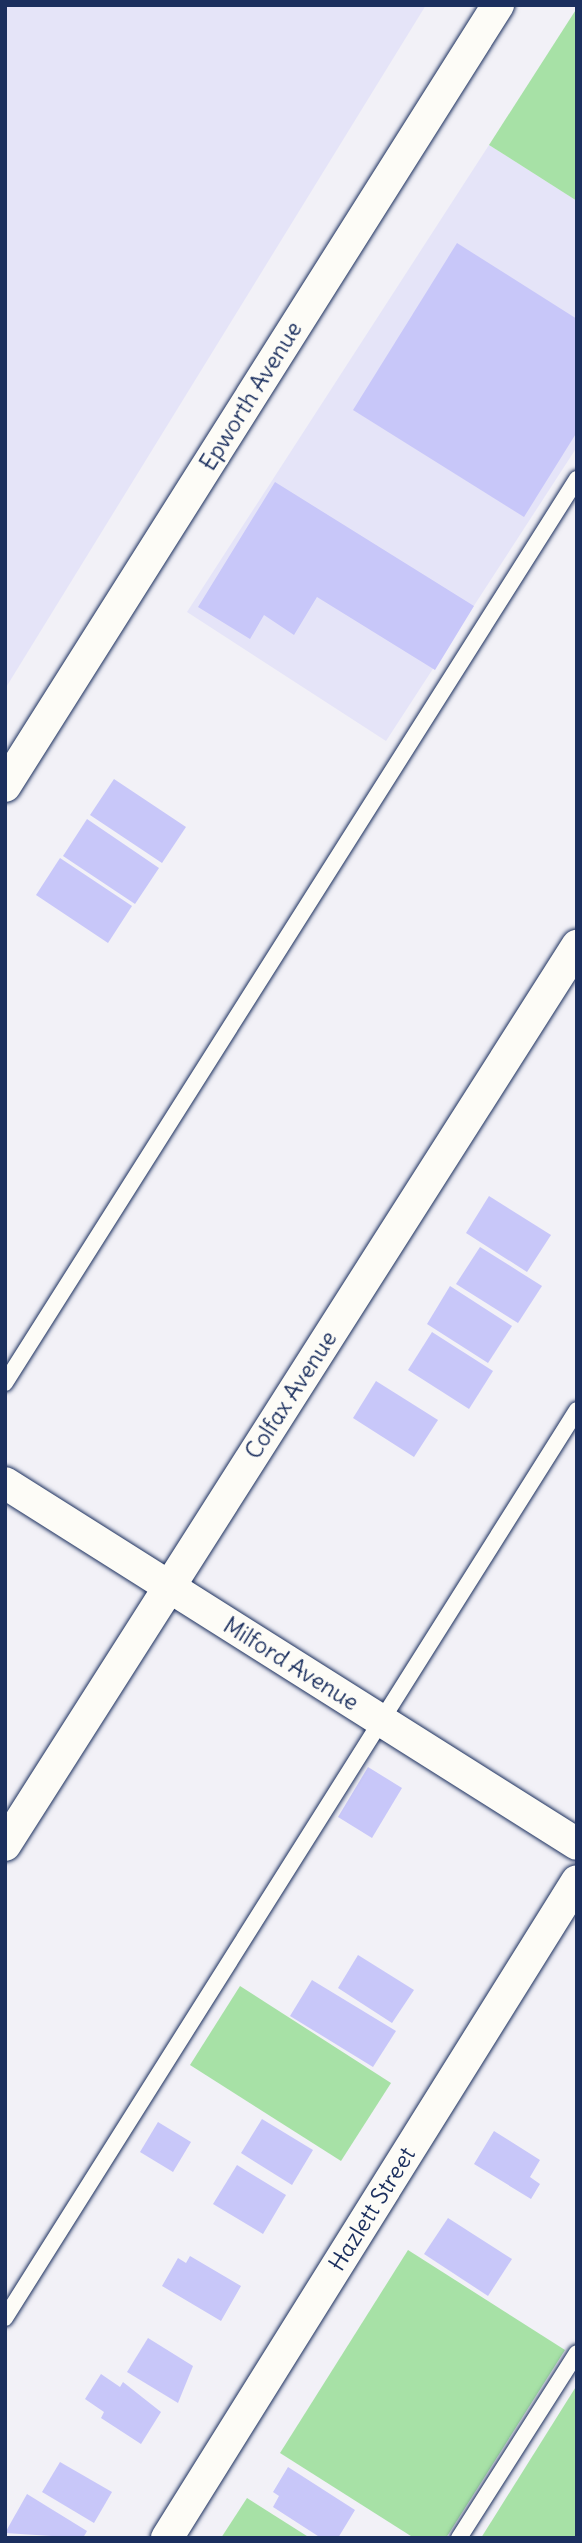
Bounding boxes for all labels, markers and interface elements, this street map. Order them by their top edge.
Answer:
street label: Epworth Avenue [194,316,308,476]
street label: Colfax Avenue [239,1326,343,1464]
street label: Milford Avenue [218,1611,364,1717]
street label: Hazlett Street [323,2142,421,2276]

